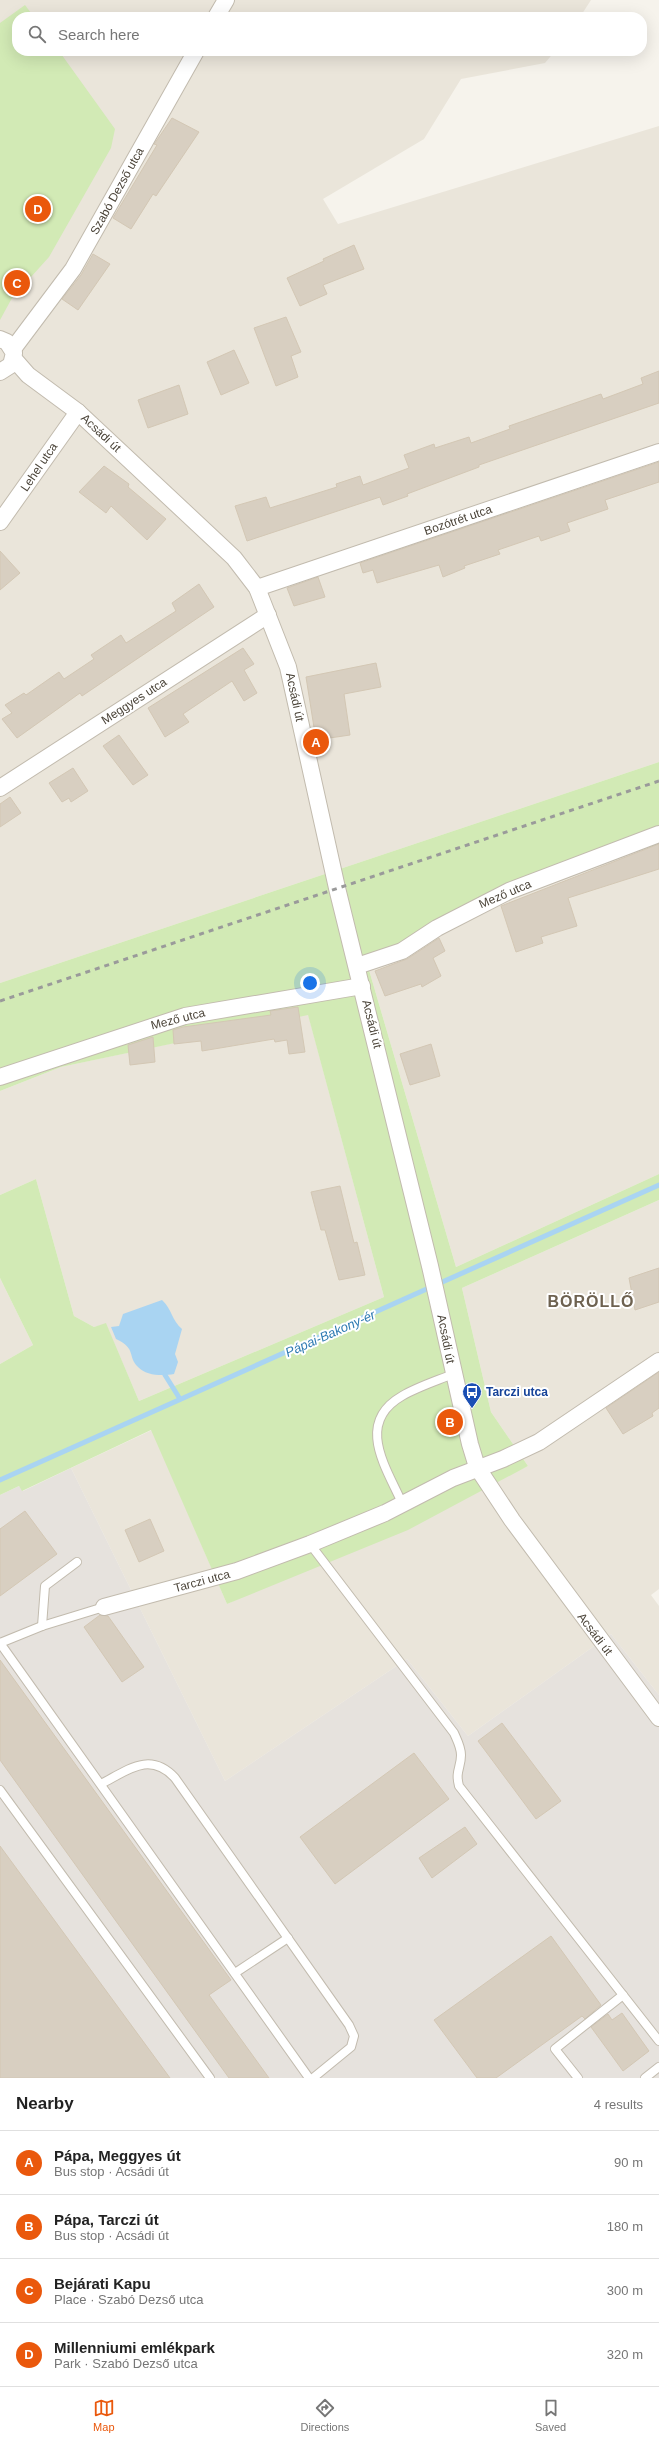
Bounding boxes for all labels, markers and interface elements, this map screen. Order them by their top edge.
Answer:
search box [12,12,647,56]
icon: search [26,23,48,45]
text: Search here [58,26,140,43]
street label: Szabó Dezső utca [87,145,147,237]
pin: D [25,194,51,224]
pin: C [4,268,30,298]
street label: Acsádi út [78,411,124,455]
street label: Lehel utca [18,440,60,494]
street label: Bozótrét utca [422,502,494,538]
street label: Acsádi út [283,671,307,723]
street label: Meggyes utca [99,675,169,727]
pin: A [303,727,329,757]
street label: Mező utca [477,877,534,911]
your location [300,973,320,993]
street label: Acsádi út [359,998,385,1050]
street label: Mező utca [149,1005,207,1032]
district label: BÖRÖLLŐ [548,1292,635,1310]
water label: Pápai-Bakony-ér [283,1307,378,1360]
street label: Acsádi út [434,1313,458,1365]
bus stop icon: Tarczi utca [461,1381,483,1409]
place label: Tarczi utca [486,1385,548,1399]
pin: B [437,1407,463,1437]
street label: Tarczi utca [172,1567,232,1595]
street label: Acsádi út [575,1610,616,1658]
text: Nearby [16,2094,74,2113]
text: 4 results [594,2097,643,2112]
text: Pápa, Meggyes út [54,2147,181,2164]
text: A [24,2155,34,2170]
text: 90 m [614,2155,643,2170]
text: Bus stop · Acsádi út [54,2164,169,2179]
text: Pápa, Tarczi út [54,2211,159,2228]
text: B [24,2219,34,2234]
text: 180 m [607,2219,643,2234]
text: Bus stop · Acsádi út [54,2228,169,2243]
text: Bejárati Kapu [54,2275,151,2292]
text: C [24,2283,34,2298]
text: 300 m [607,2283,643,2298]
text: Place · Szabó Dezső utca [54,2292,204,2307]
text: Millenniumi emlékpark [54,2339,215,2356]
text: D [24,2347,34,2362]
text: 320 m [607,2347,643,2362]
text: Park · Szabó Dezső utca [54,2356,198,2371]
tab: Map [93,2397,115,2433]
tab: Directions [300,2397,349,2433]
tab: Saved [535,2397,566,2433]

